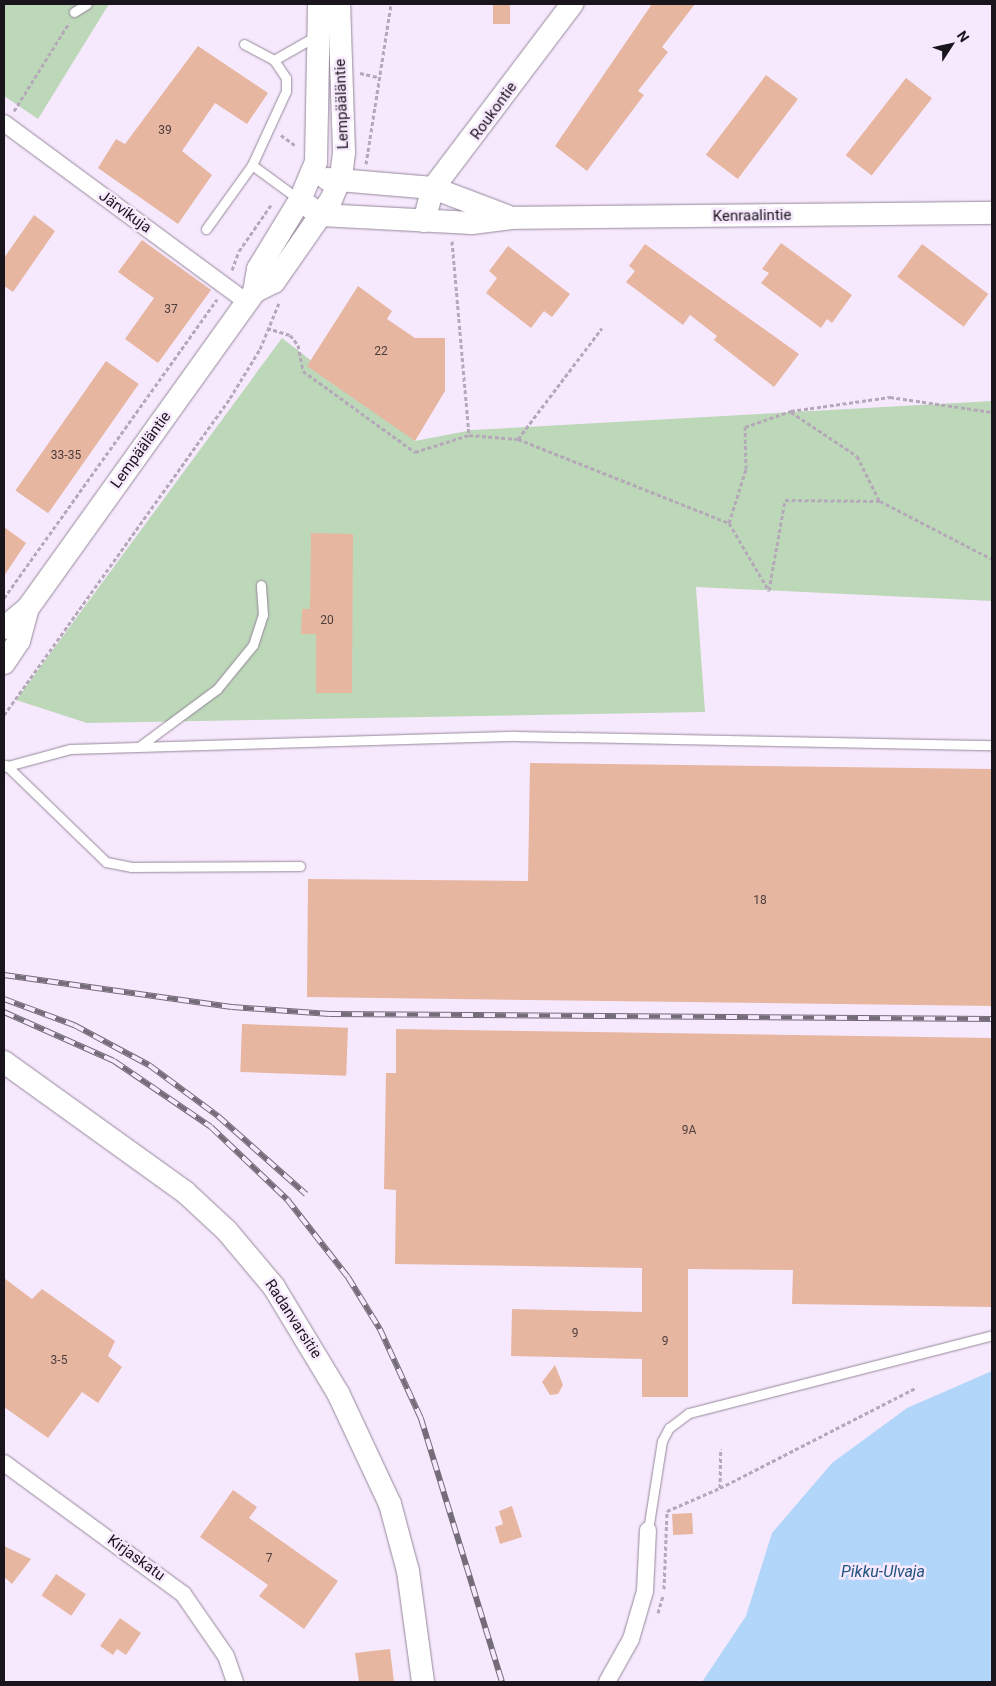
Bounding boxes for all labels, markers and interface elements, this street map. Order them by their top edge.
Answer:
north arrow [926,20,976,70]
text: N [954,28,973,45]
street label: Lempääläntie [331,58,353,150]
street label: Roukontie [467,79,521,143]
house number: 39 [158,124,172,138]
street label: Järvikuja [95,187,155,237]
street label: Kenraalintie [713,206,791,226]
house number: 37 [164,303,178,317]
house number: 22 [374,345,388,359]
street label: Lempääläntie [107,408,175,492]
house number: 33-35 [51,449,81,463]
house number: 20 [320,614,334,628]
house number: 18 [753,894,767,908]
house number: 9A [682,1124,696,1138]
street label: Radanvarsitie [261,1276,325,1362]
house number: 9 [572,1327,578,1341]
house number: 9 [662,1335,668,1349]
house number: 3-5 [51,1354,67,1368]
street label: Kirjaskatu [104,1531,168,1585]
house number: 7 [266,1552,272,1566]
water label: Pikku-Ulvaja [841,1562,925,1582]

